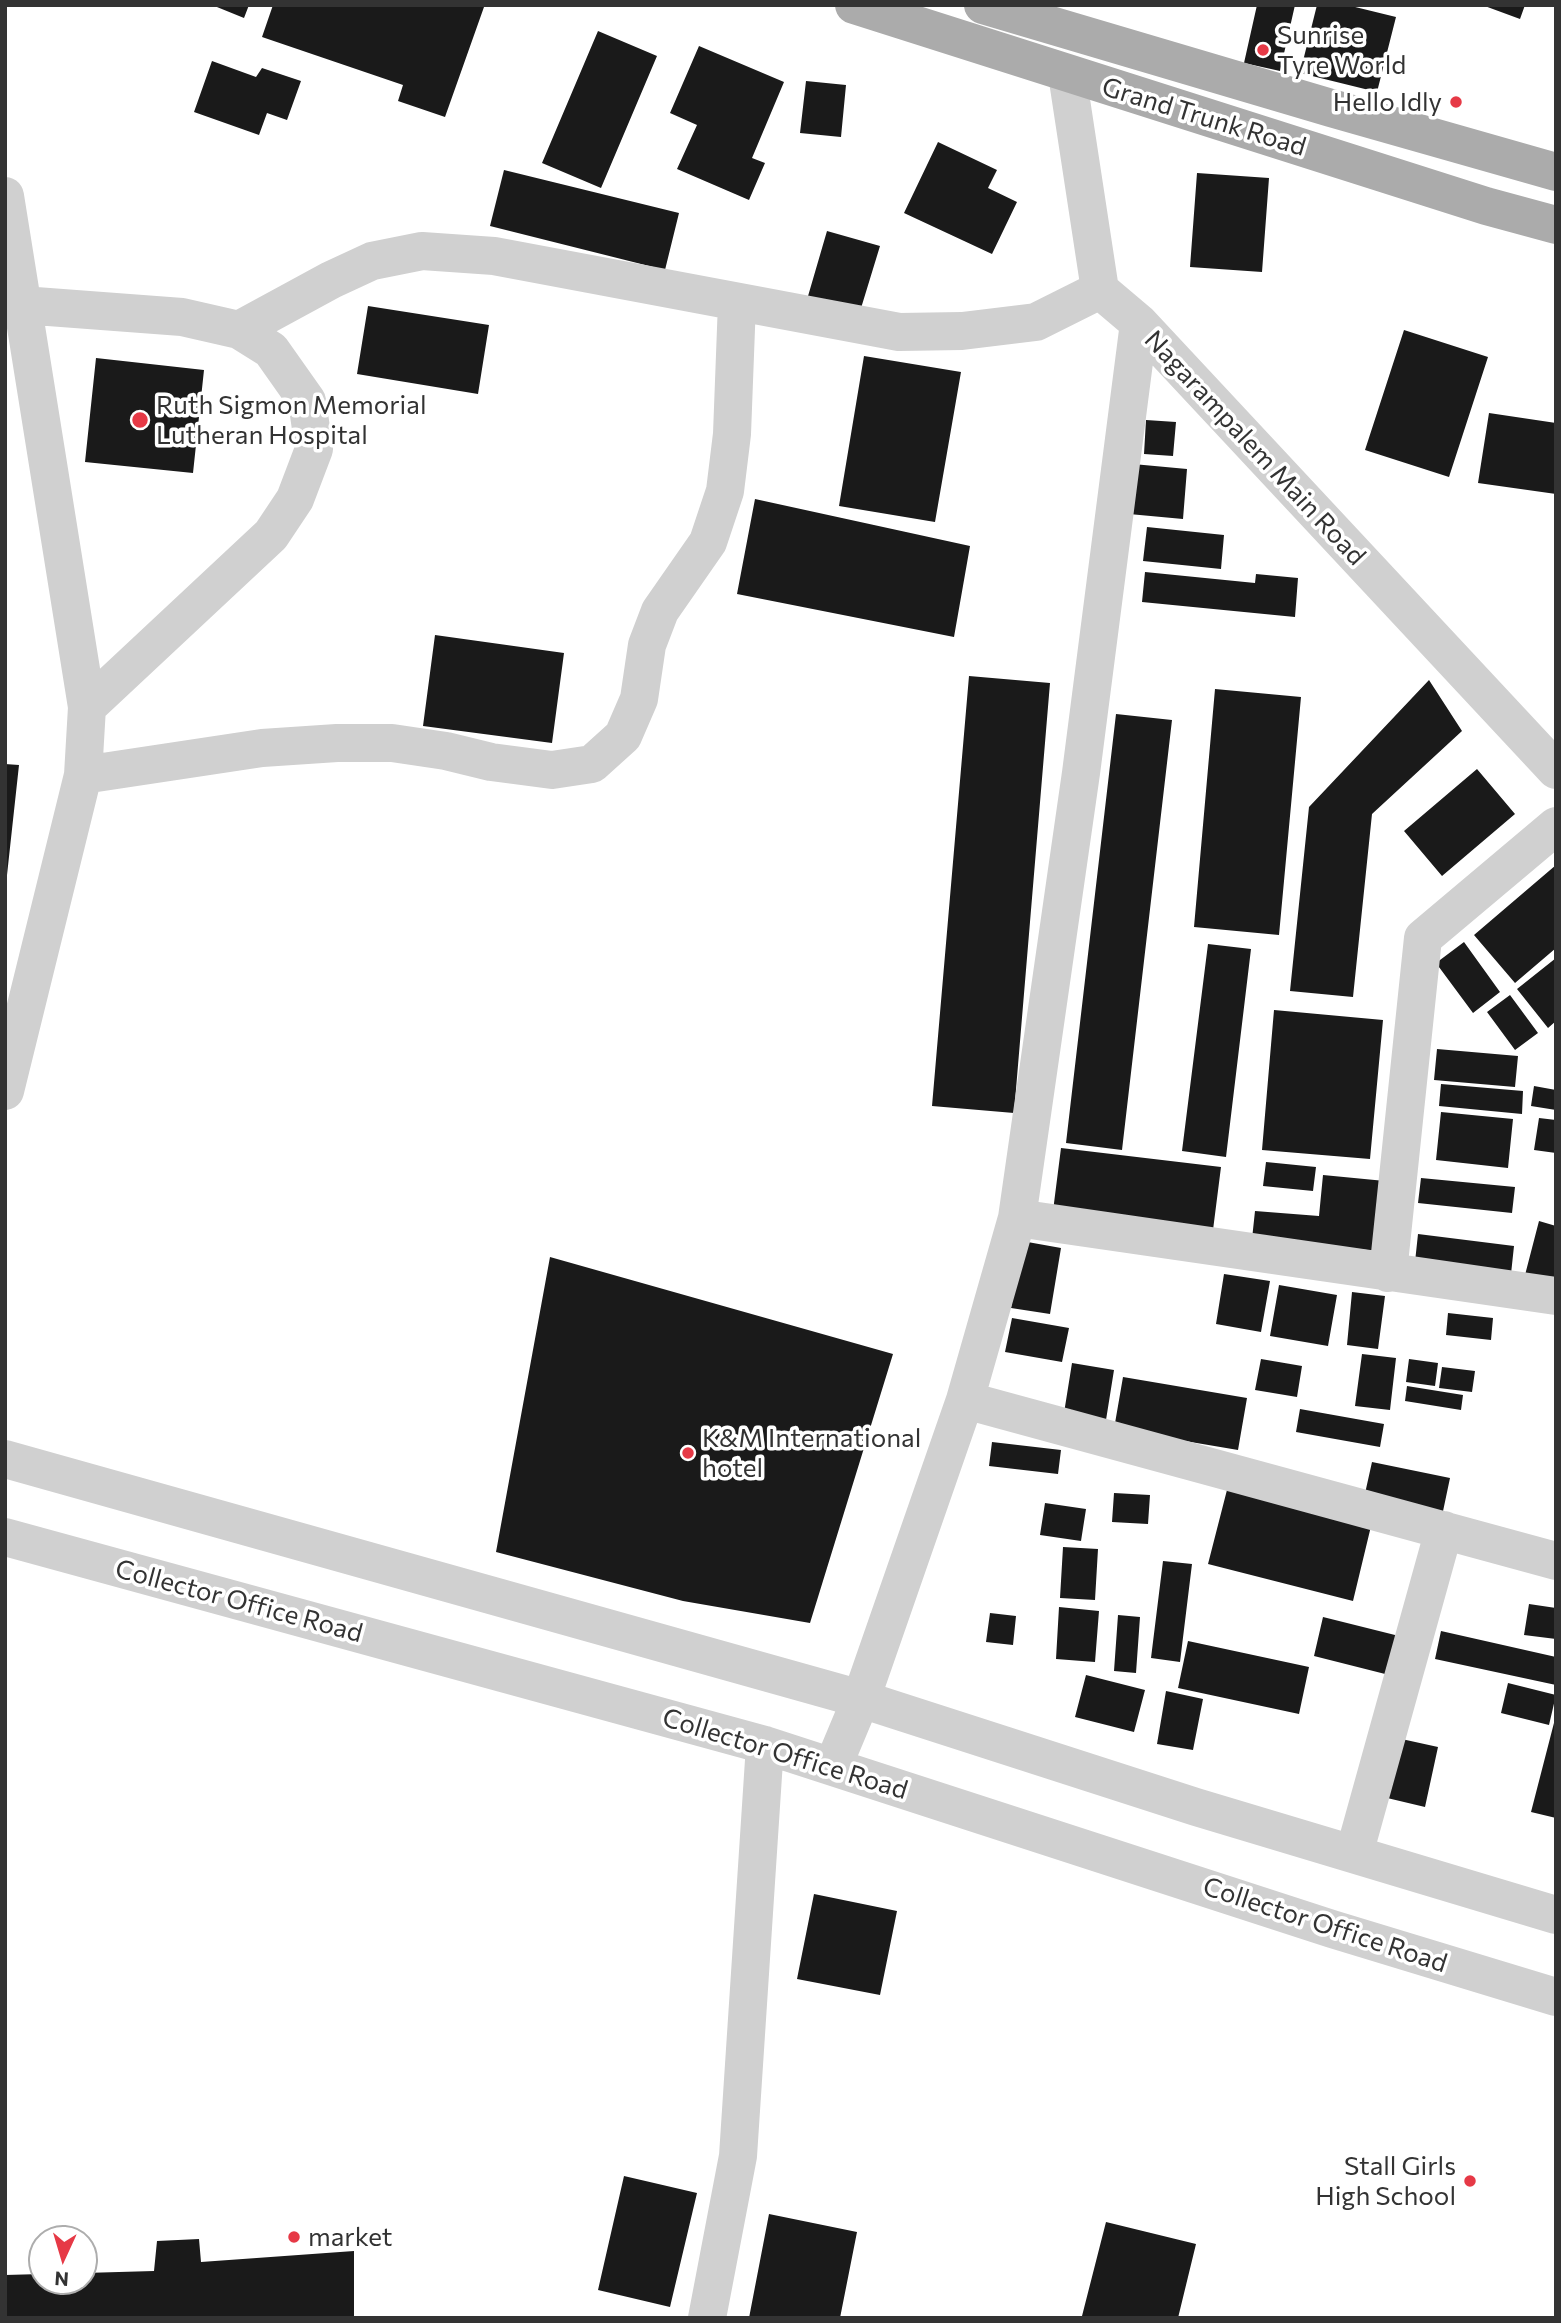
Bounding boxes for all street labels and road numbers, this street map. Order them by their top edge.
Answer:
street label: Grand Trunk Road [1098,71,1310,163]
street label: Nagarampalem Main Road [1138,324,1372,572]
street label: Collector Office Road [112,1553,366,1649]
street label: Collector Office Road [659,1702,911,1806]
street label: Collector Office Road [1199,1871,1451,1979]

